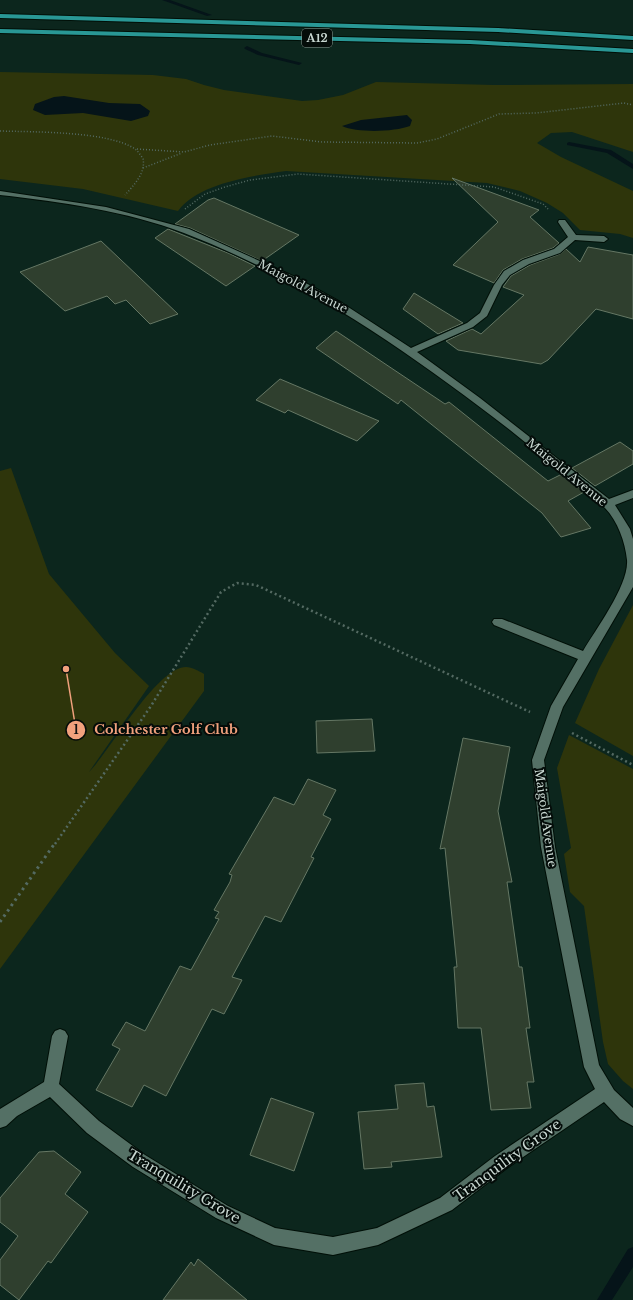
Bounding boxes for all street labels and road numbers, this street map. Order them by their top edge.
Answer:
road number: A12 [302,29,332,47]
street label: Maigold Avenue [256,256,351,316]
street label: Maigold Avenue [524,435,610,509]
street label: Maigold Avenue [532,768,560,868]
street label: Tranquility Grove [450,1115,564,1205]
street label: Tranquility Grove [124,1145,244,1227]

